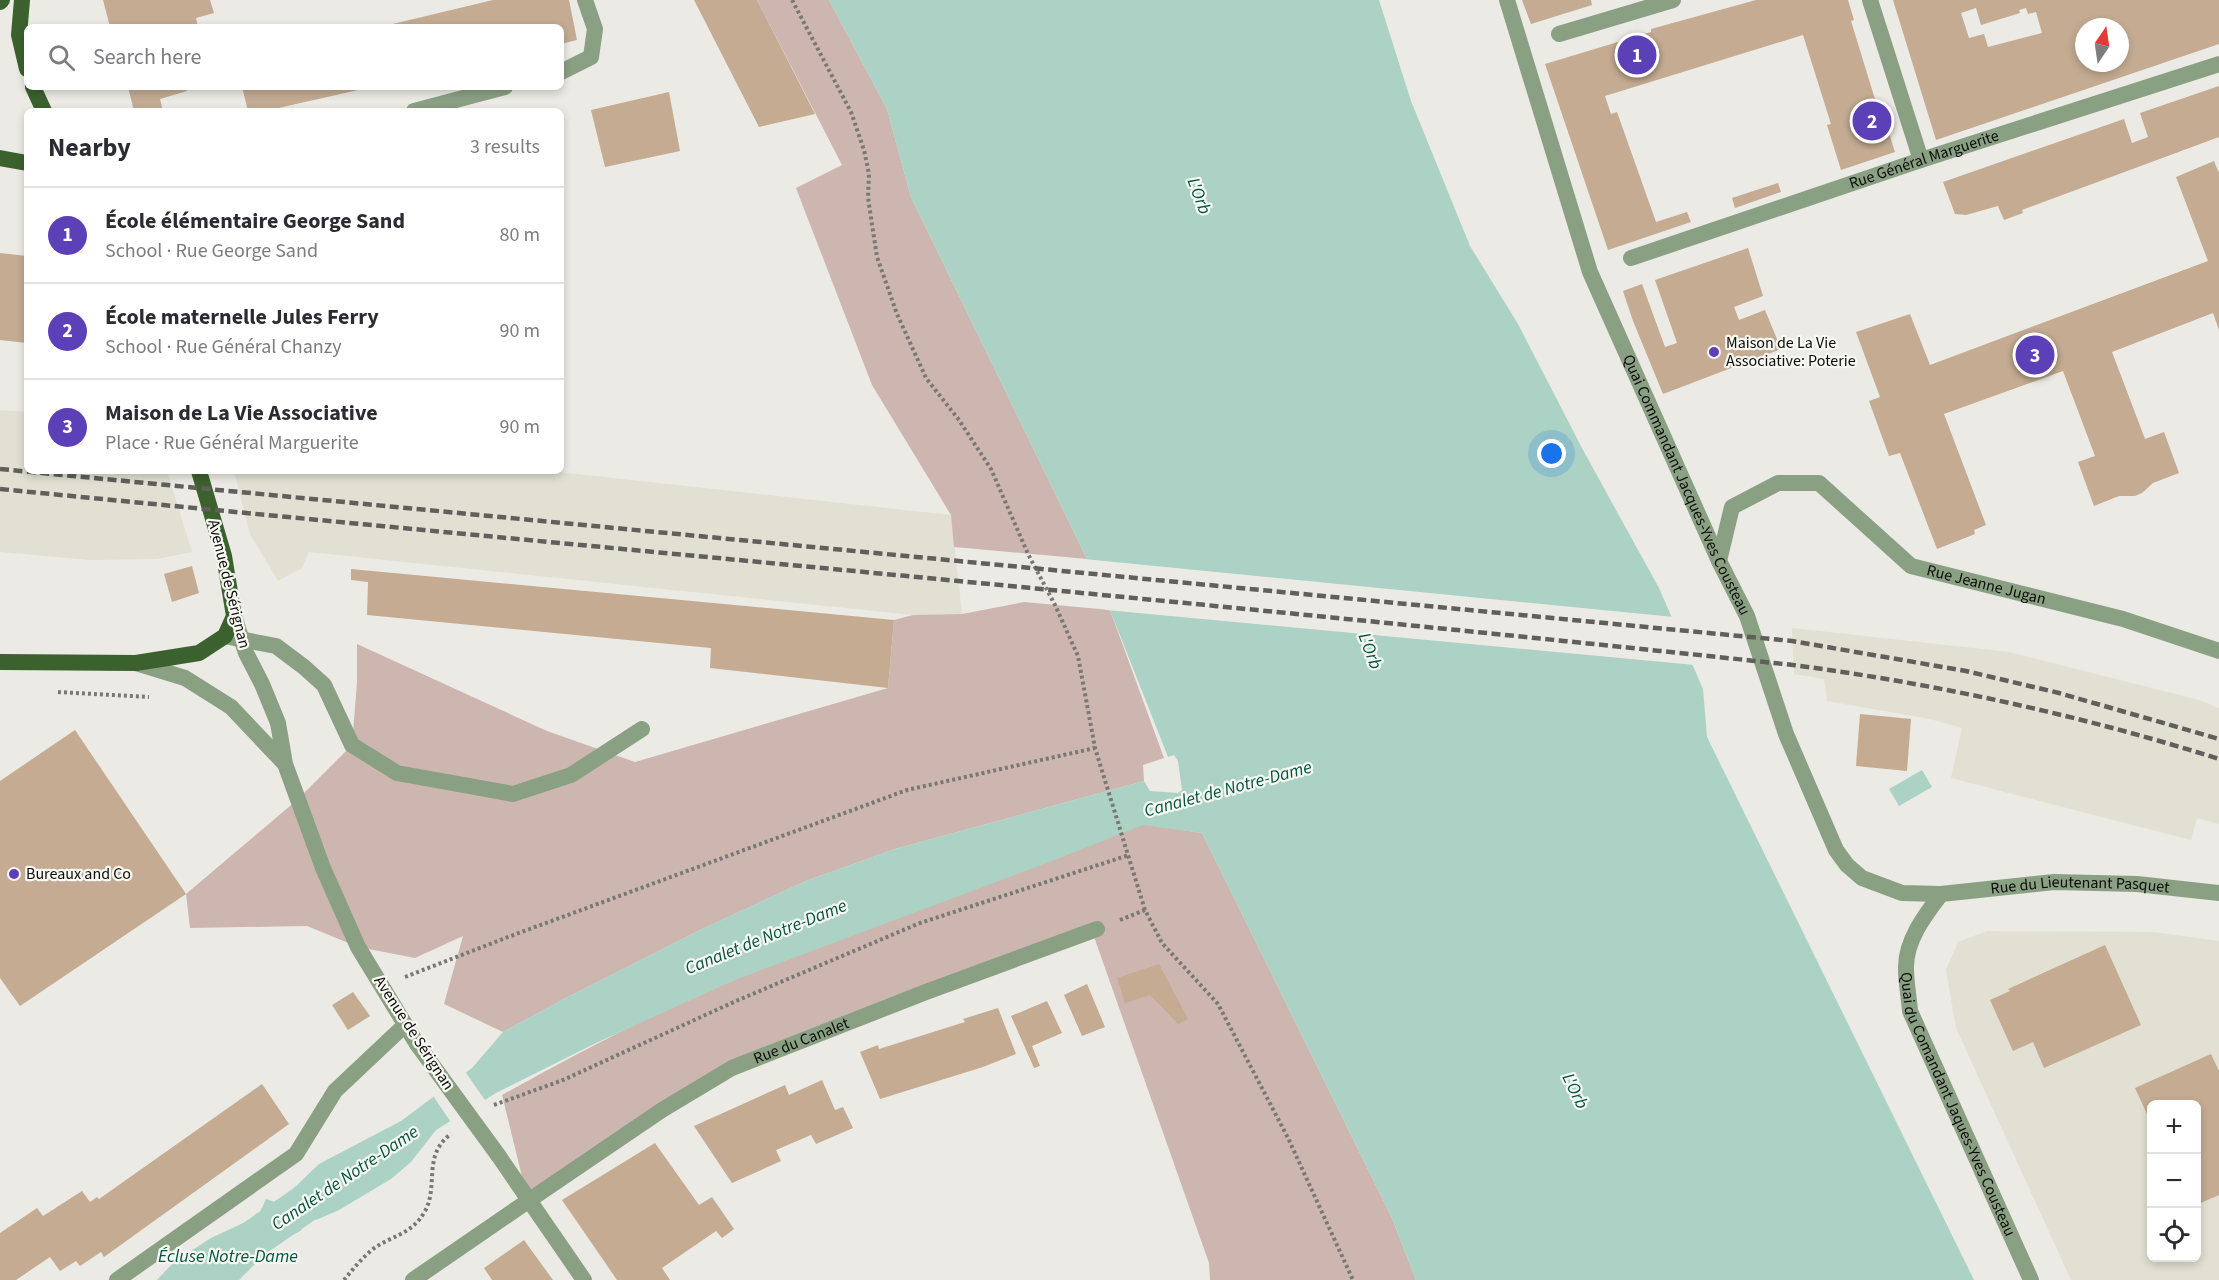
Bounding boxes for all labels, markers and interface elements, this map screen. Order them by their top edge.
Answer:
north arrow [2075,18,2129,72]
search box [24,24,564,90]
pin: 1 [1618,32,1656,78]
icon: search [45,41,78,74]
text: Search here [93,41,201,73]
pin: 2 [1852,98,1892,144]
street label: Rue Général Marguerite [1846,125,2002,195]
text: Nearby [48,129,131,166]
text: 3 results [470,133,540,161]
water label: L'Orb [1181,174,1217,218]
text: École élémentaire George Sand [105,205,405,237]
text: 1 [62,221,73,249]
text: 80 m [500,221,540,249]
text: School · Rue George Sand [105,237,318,265]
text: École maternelle Jules Ferry [105,301,379,333]
text: 2 [62,317,73,345]
text: 90 m [500,317,540,345]
place label: Maison de La Vie Associative: Poterie [1726,332,1856,372]
pin: 3 [2016,332,2054,378]
text: School · Rue Général Chanzy [105,333,341,361]
marker: Maison de La Vie Associative: Poterie [1707,345,1721,359]
street label: Quai Commandant Jacques-Yves Cousteau [1617,351,1756,619]
text: Maison de La Vie Associative [105,397,378,429]
text: 3 [62,413,73,441]
text: 90 m [500,413,540,441]
text: Place · Rue Général Marguerite [105,429,359,457]
your location [1537,439,1566,468]
street label: Avenue de Sérignan [202,517,256,651]
street label: Rue Jeanne Jugan [1924,559,2048,610]
water label: L'Orb [1352,629,1388,673]
water label: Canalet de Notre-Dame [1141,755,1315,823]
place label: Bureaux and Co [26,863,131,885]
marker: Bureaux and Co [7,867,21,881]
street label: Rue du Lieutenant Pasquet [1989,871,2171,900]
water label: Canalet de Notre-Dame [681,893,851,981]
street label: Quai du Comandant Jaques-Yves Cousteau [1895,971,2021,1240]
street label: Avenue de Sérignan [369,972,459,1094]
street label: Rue du Canalet [750,1012,853,1070]
water label: L'Orb [1556,1069,1594,1113]
map controls [2147,1100,2201,1262]
button: + [2147,1100,2201,1154]
water label: Canalet de Notre-Dame [266,1119,424,1237]
button: − [2147,1154,2201,1208]
button: locate [2147,1208,2201,1262]
water label: Écluse Notre-Dame [158,1244,298,1269]

